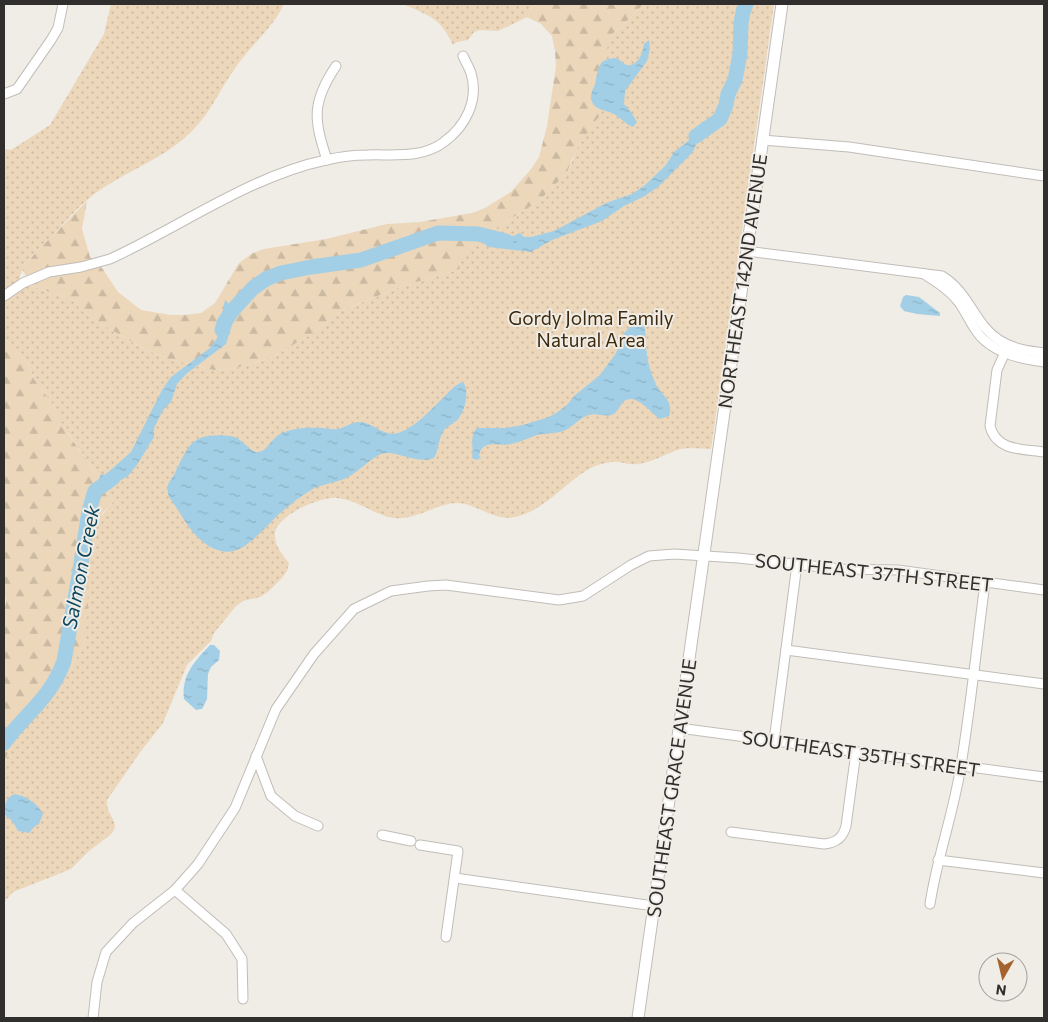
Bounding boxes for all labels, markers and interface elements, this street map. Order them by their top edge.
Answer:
street label: NORTHEAST 142ND AVENUE [713,152,771,410]
park label: Gordy Jolma Family Natural Area [508,306,674,351]
water label: Salmon Creek [56,502,104,631]
street label: SOUTHEAST 37TH STREET [754,548,994,596]
street label: SOUTHEAST GRACE AVENUE [641,657,701,919]
street label: SOUTHEAST 35TH STREET [741,725,981,781]
north arrow [978,952,1028,1002]
text: N [995,981,1008,1000]

